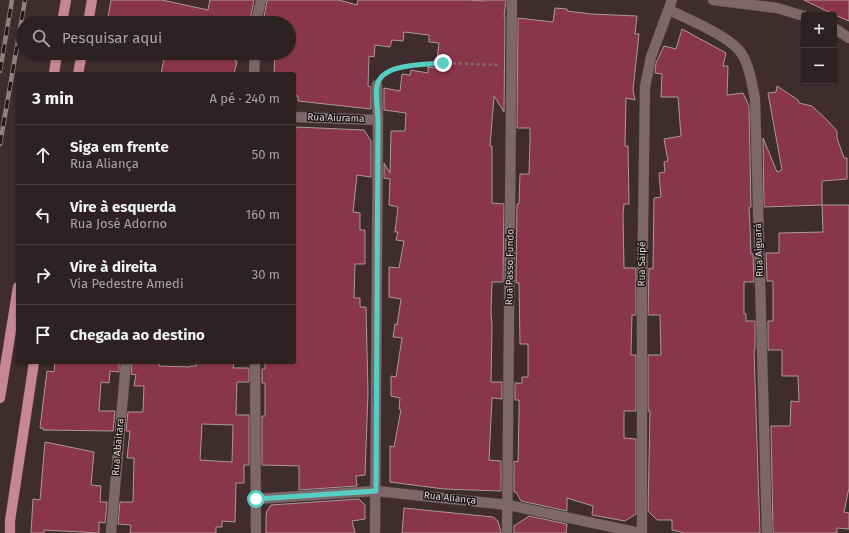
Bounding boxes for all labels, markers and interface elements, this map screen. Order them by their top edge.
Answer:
map controls [801,12,837,84]
button: + [801,12,837,48]
search box [16,16,296,60]
icon: search [30,27,52,49]
text: Pesquisar aqui [62,29,162,47]
button: − [801,48,837,84]
route end [434,54,452,72]
text: 3 min [32,88,74,109]
text: A pé · 240 m [209,91,280,106]
street label: Rua Aiurama [307,111,365,125]
text: Siga em frente [70,138,169,156]
icon: ahead [32,144,54,166]
text: 50 m [252,147,280,162]
text: Rua Aliança [70,156,139,171]
text: Vire à esquerda [70,198,176,216]
icon: left [32,204,54,226]
text: 160 m [246,207,280,222]
text: Rua José Adorno [70,216,167,231]
street label: Rua Aiguará [752,223,766,277]
street label: Rua Passo Fundo [503,229,517,305]
street label: Rua Saipé [636,241,648,287]
text: Vire à direita [70,258,157,276]
icon: right [32,264,54,286]
text: 30 m [252,267,280,282]
text: Via Pedestre Amedi [70,276,184,291]
icon: arrive [32,324,54,346]
text: Chegada ao destino [70,326,205,344]
street label: Rua Abaitara [110,418,126,476]
street label: Rua Aliança [423,489,477,507]
route start [247,490,265,508]

